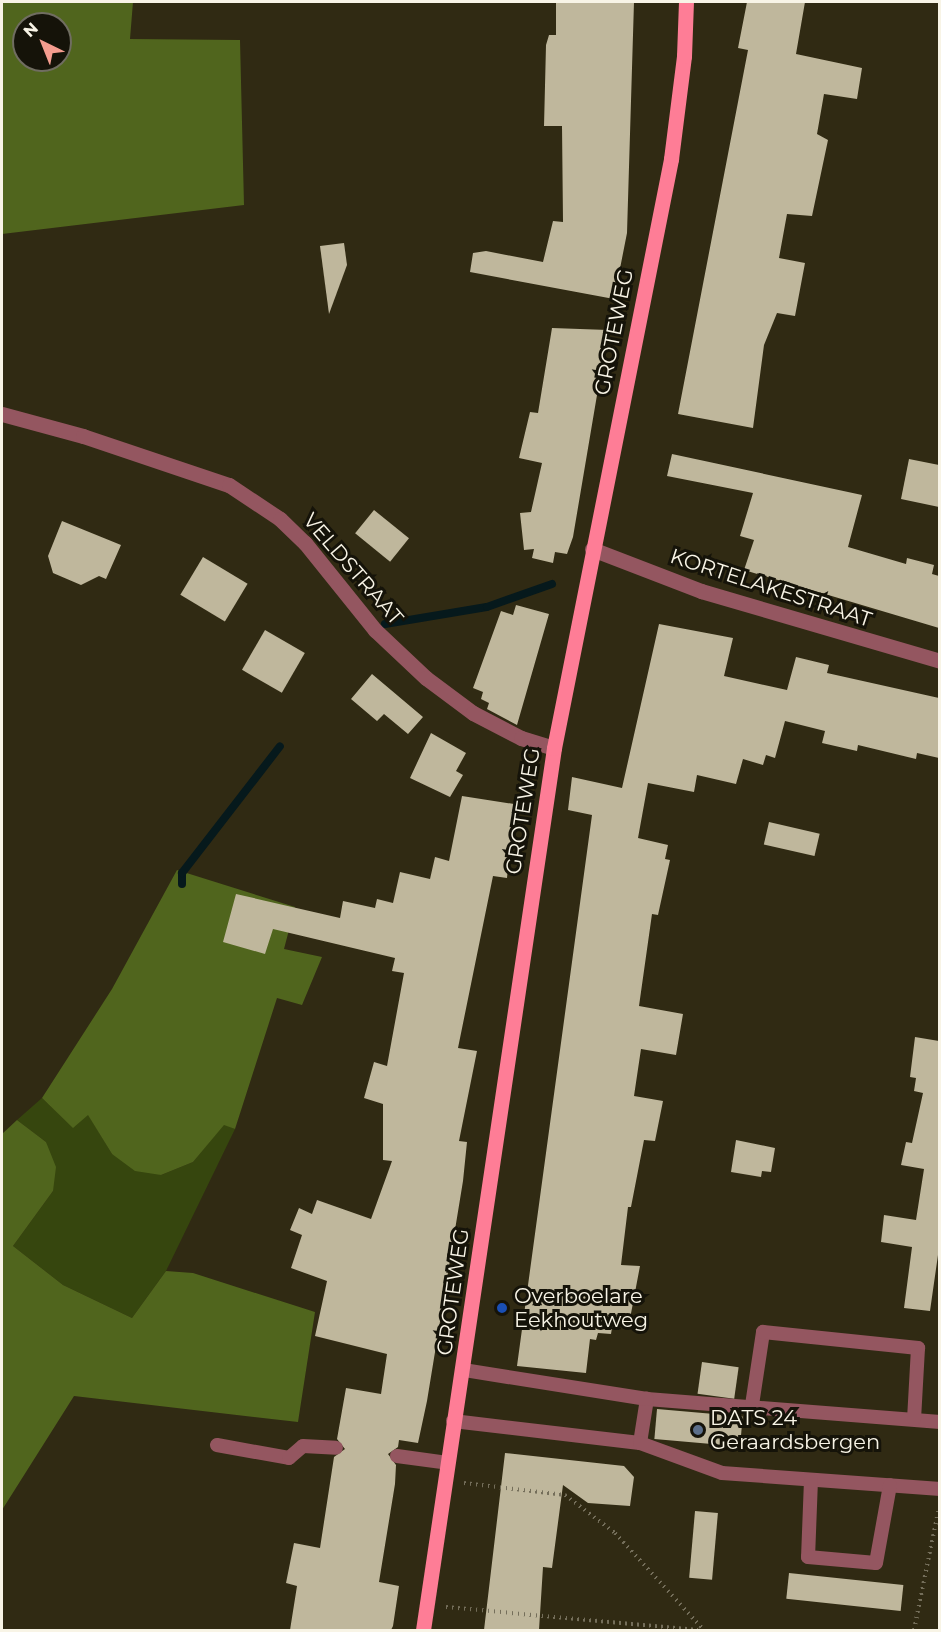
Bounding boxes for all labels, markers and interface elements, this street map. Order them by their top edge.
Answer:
north arrow [12,12,72,72]
text: N [20,19,42,41]
street label: GROTEWEG [589,267,639,397]
street label: VELDSTRAAT [298,508,408,630]
street label: KORTELAKESTRAAT [667,543,875,633]
street label: GROTEWEG [501,746,545,876]
street label: GROTEWEG [432,1227,474,1357]
place label: Overboelare Eekhoutweg [514,1283,648,1333]
marker: Overboelare Eekhoutweg [495,1301,509,1315]
place label: DATS 24 Geraardsbergen [710,1405,880,1455]
marker: DATS 24 Geraardsbergen [691,1423,705,1437]

